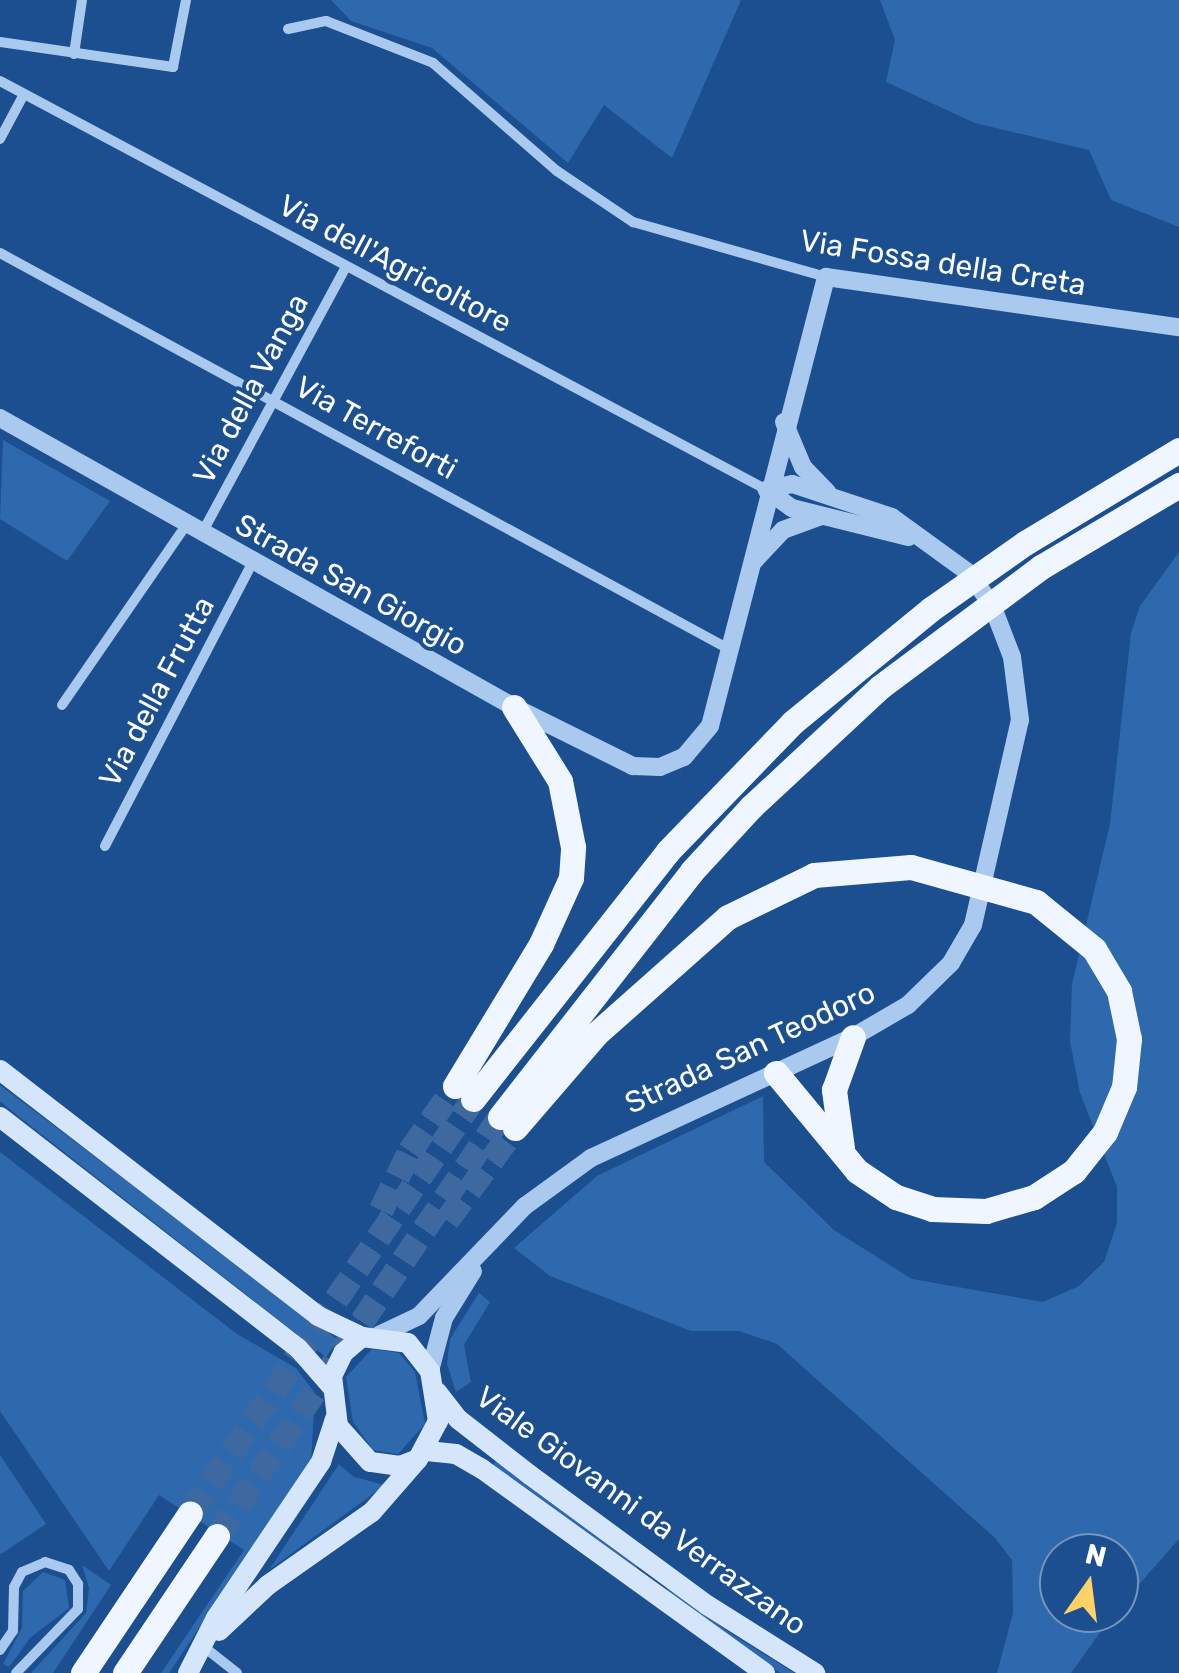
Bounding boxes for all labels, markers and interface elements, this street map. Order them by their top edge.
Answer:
street label: Via dell'Agricoltore [272,187,518,341]
street label: Via Fossa della Creta [798,223,1088,303]
street label: Via della Vanga [186,287,316,491]
street label: Via Terreforti [289,369,463,487]
street label: Strada San Giorgio [229,506,473,664]
street label: Via della Frutta [92,591,222,793]
street label: Strada San Teodoro [619,974,881,1122]
street label: Viale Giovanni da Verrazzano [468,1379,814,1643]
north arrow [1039,1533,1139,1633]
text: N [1082,1537,1110,1574]

